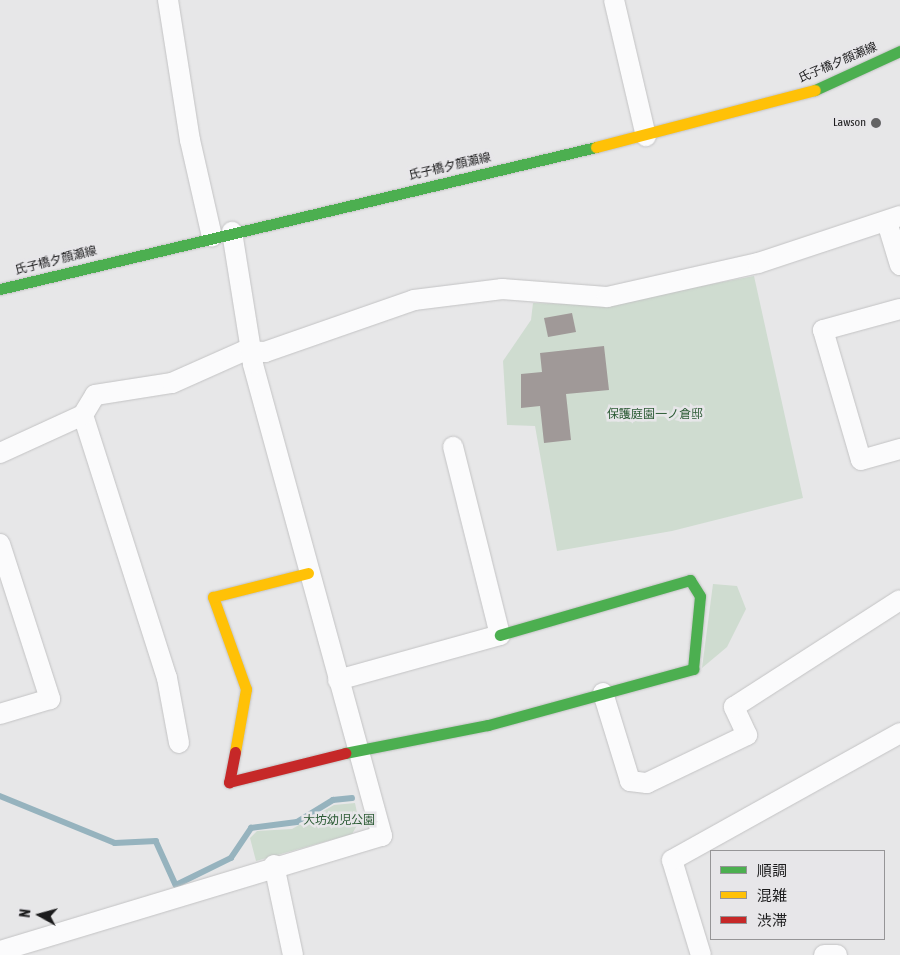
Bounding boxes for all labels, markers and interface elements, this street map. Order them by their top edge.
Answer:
street label: 氏子橋夕顔瀬線 [797,40,879,86]
place label: Lawson [833,116,866,130]
marker: Lawson [870,117,882,129]
street label: 氏子橋夕顔瀬線 [407,151,493,183]
street label: 氏子橋夕顔瀬線 [14,244,98,278]
park label: 保護庭園一ノ倉邸 [607,408,703,422]
park label: 大坊幼児公園 [303,814,375,828]
legend [710,850,885,940]
text: 順調 [757,862,787,879]
text: 混雑 [757,887,787,904]
north arrow [15,890,65,940]
text: N [17,908,34,918]
text: 渋滞 [757,912,787,929]

